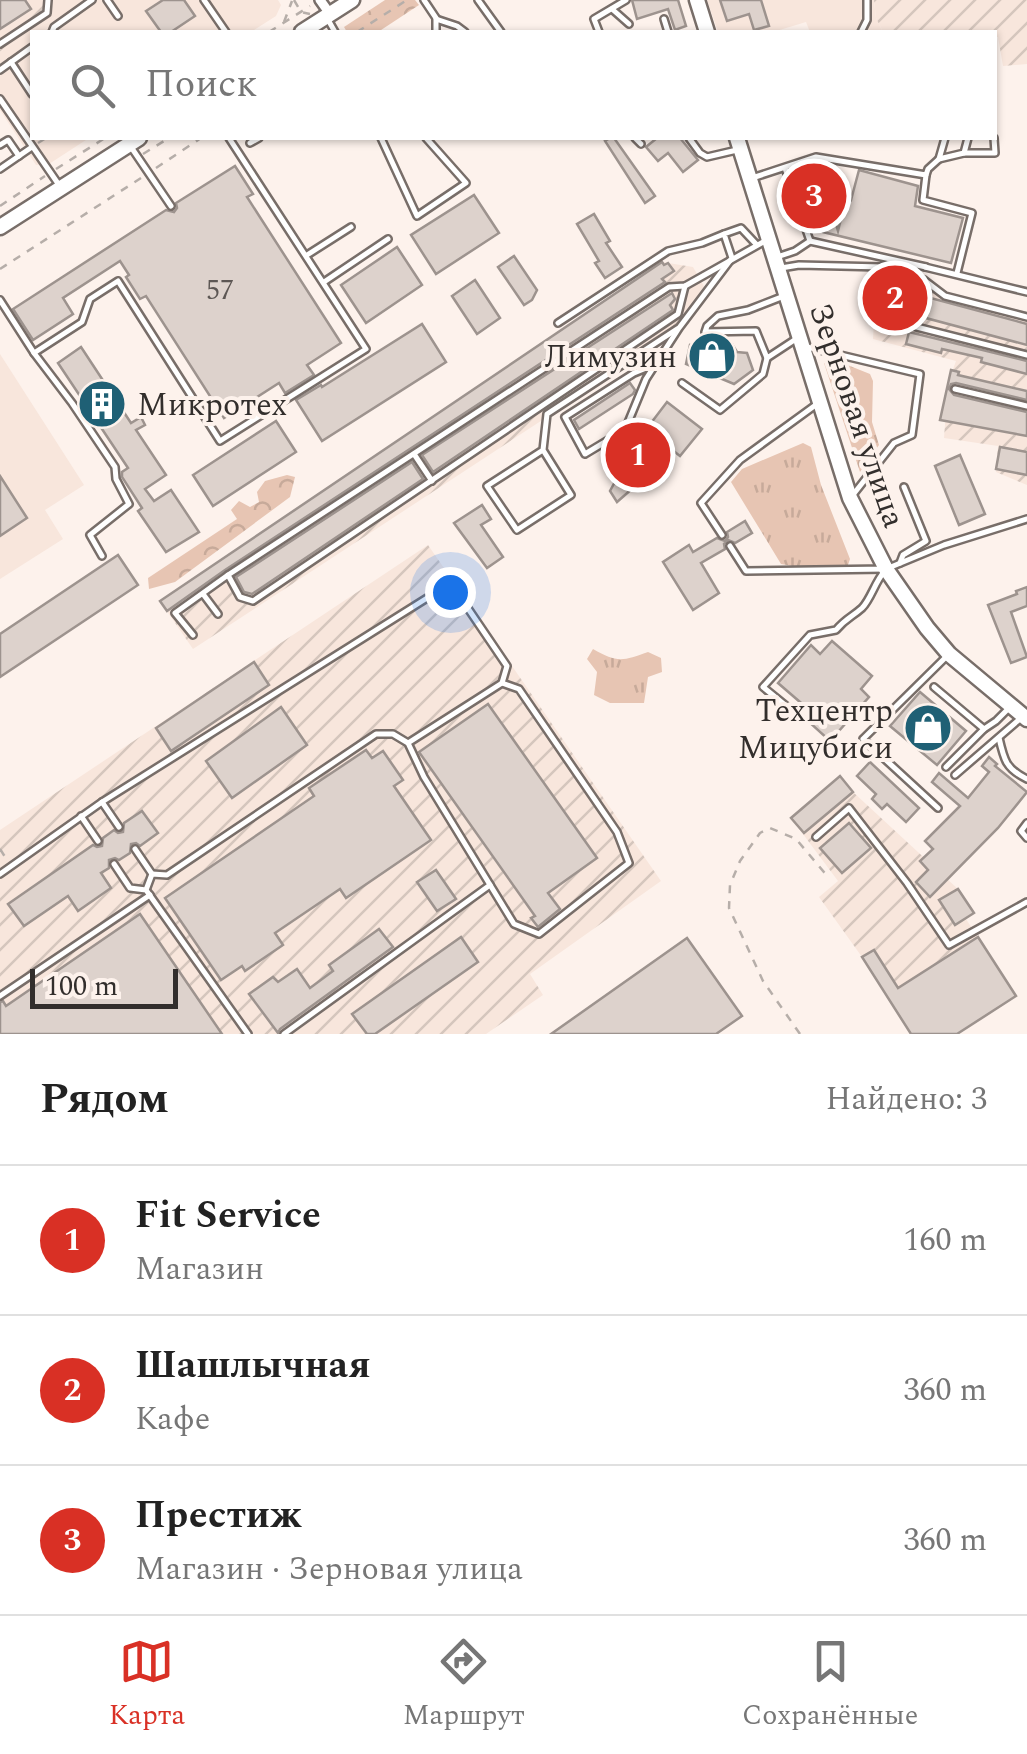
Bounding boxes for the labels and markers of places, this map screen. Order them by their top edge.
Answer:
pin: 3 [782,158,846,234]
pin: 2 [862,260,928,336]
shop icon: Лимузин [686,330,738,382]
place label: Лимузин [544,333,677,382]
building icon: Микротех [76,378,128,430]
place label: Микротех [137,381,287,430]
pin: 1 [606,418,670,492]
place label: Техцентр Мицубиси [738,687,893,773]
shop icon: Техцентр Мицубиси [902,702,954,754]

